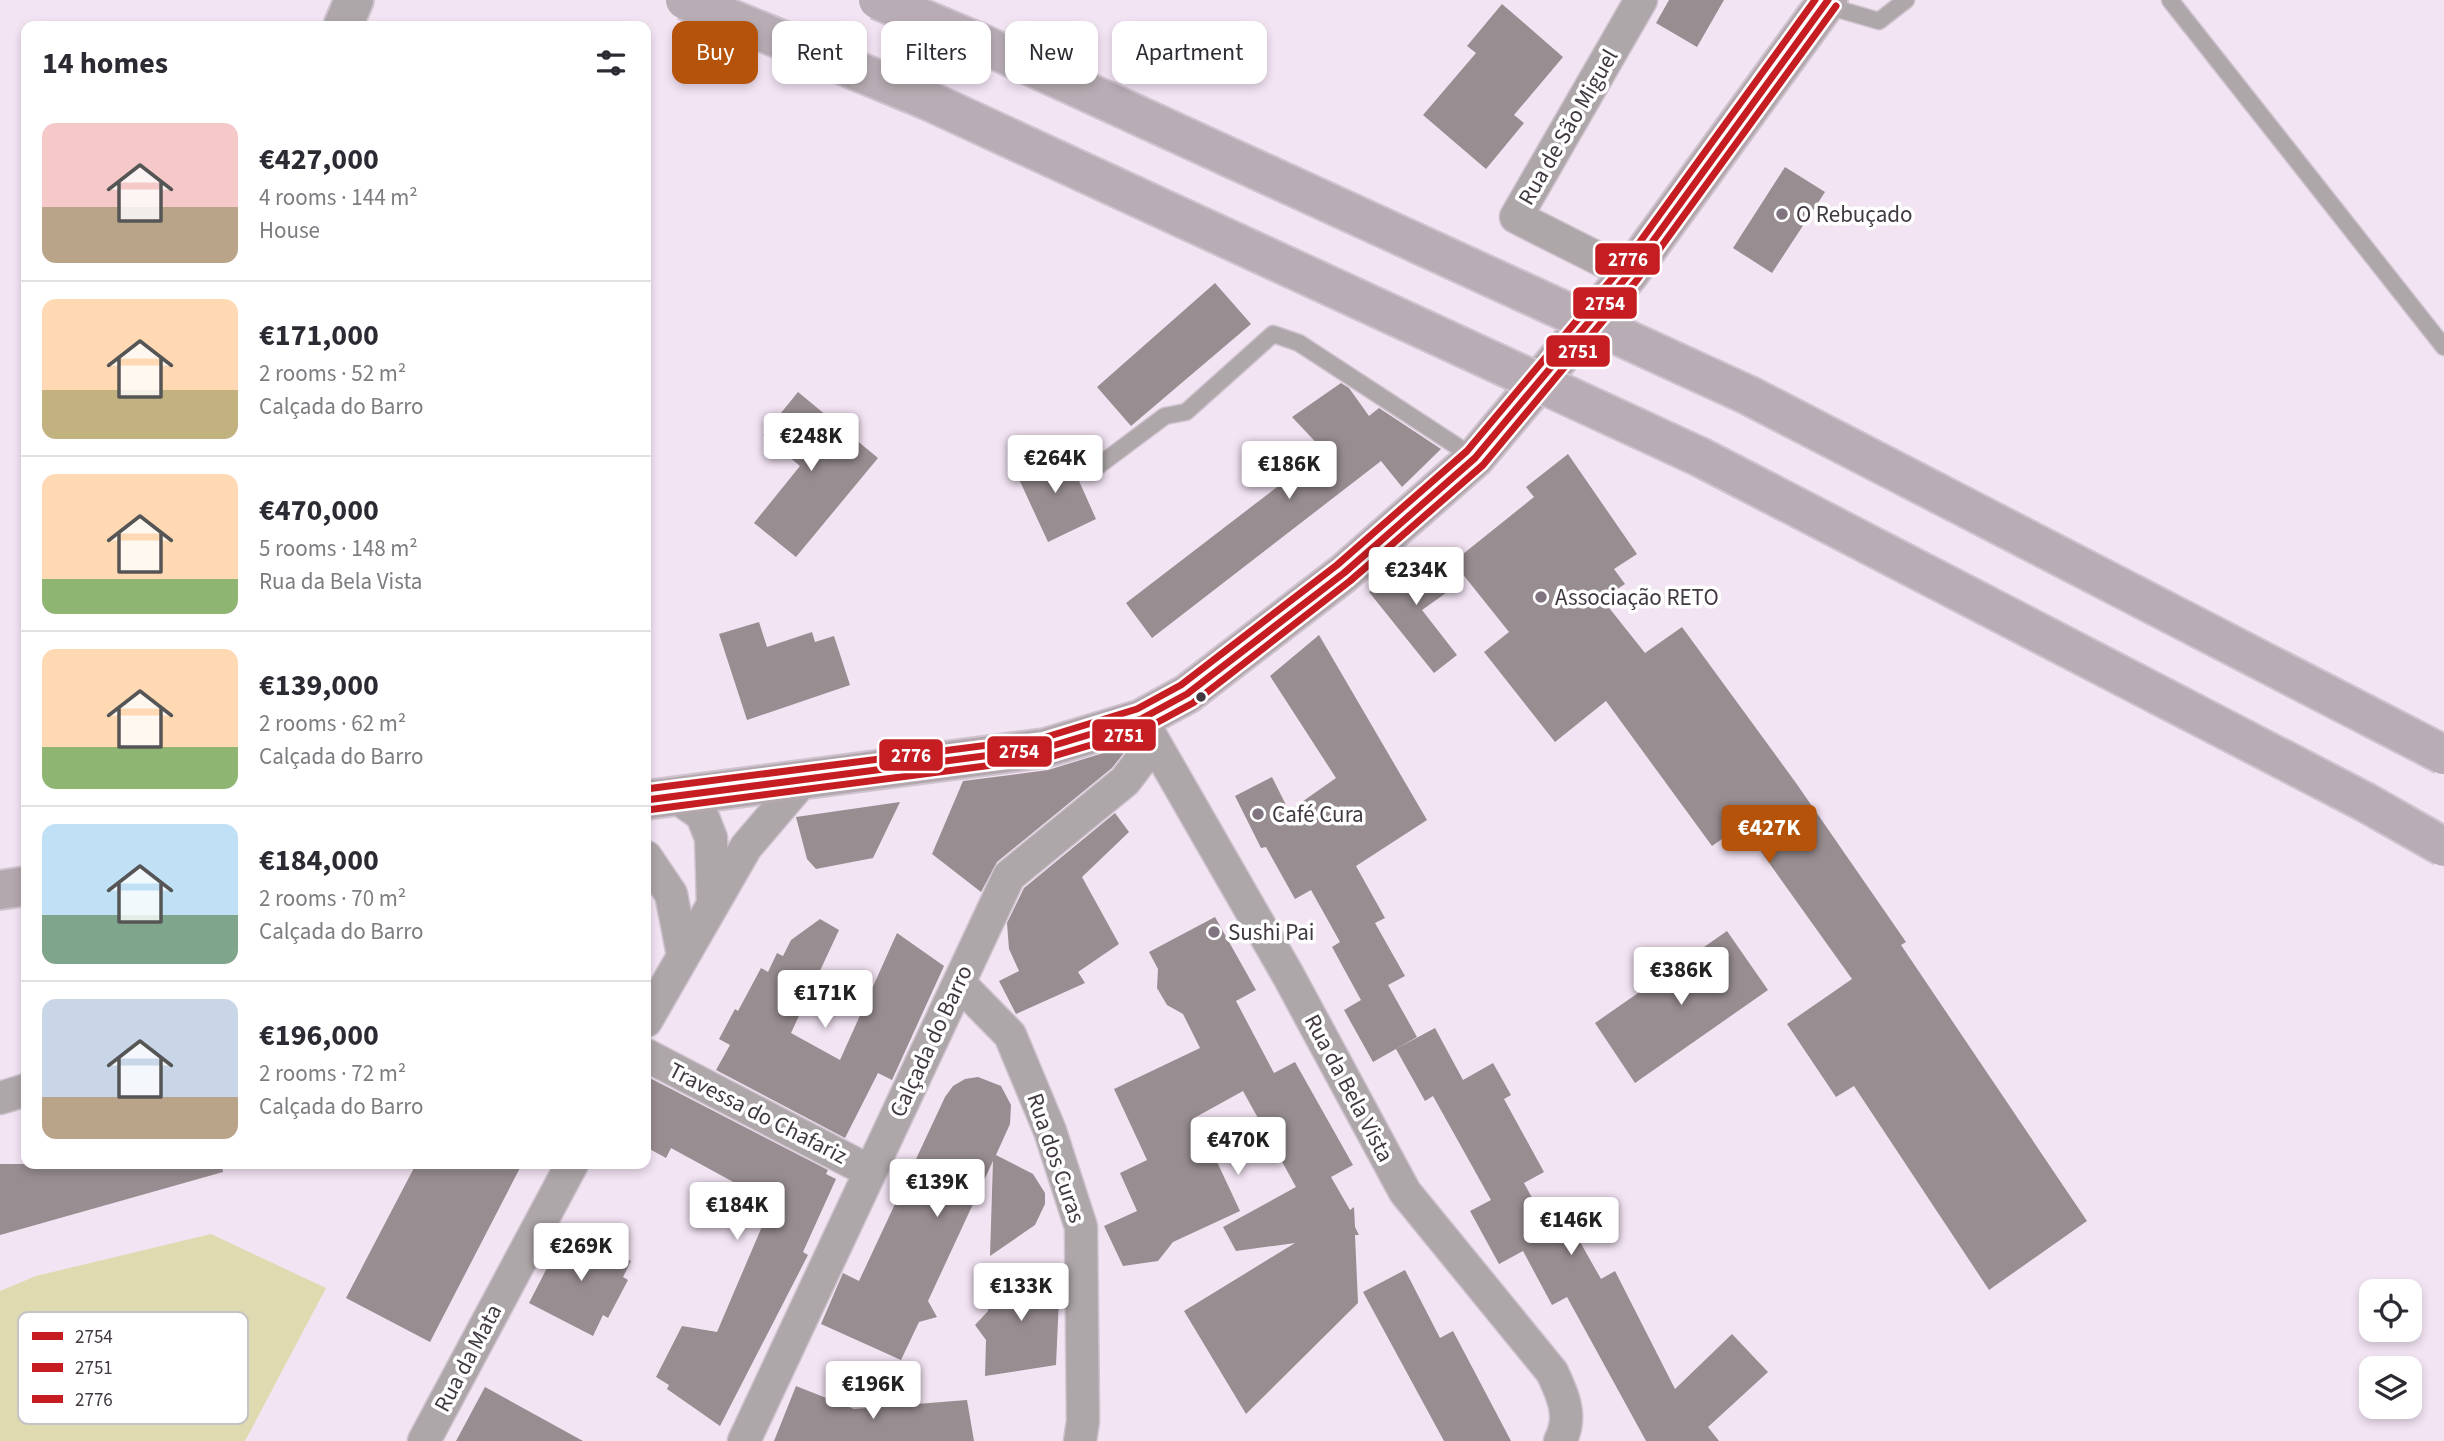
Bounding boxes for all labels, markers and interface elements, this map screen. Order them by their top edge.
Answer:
chip: Buy [672,21,758,84]
chip: Rent [772,21,867,84]
chip: Filters [881,21,991,84]
chip: New [1005,21,1098,84]
chip: Apartment [1112,21,1267,84]
text: 14 homes [42,42,168,85]
street label: Rua de São Miguel [1510,43,1626,211]
icon: filters [592,44,630,82]
text: €427,000 [259,138,379,181]
icon: home [98,151,182,235]
text: 4 rooms · 144 m² [259,181,418,214]
place label: O Rebuçado [1796,198,1912,231]
marker: O Rebuçado [1774,206,1790,222]
text: House [259,214,320,247]
line badge: 2776 [1594,242,1661,276]
text: 2776 [1608,247,1648,274]
line badge: 2754 [1572,286,1638,320]
text: 2754 [1585,291,1625,318]
text: €171,000 [259,314,379,357]
icon: home [98,327,182,411]
line badge: 2751 [1545,334,1611,368]
text: 2751 [1558,339,1598,366]
text: 2 rooms · 52 m² [259,357,406,390]
text: Calçada do Barro [259,390,424,423]
pin: €248K [762,414,860,473]
text: €248K [780,419,842,452]
pin: €264K [1006,435,1104,495]
text: €264K [1024,441,1086,474]
pin: €186K [1240,442,1338,501]
text: €186K [1258,447,1320,480]
text: €470,000 [259,489,379,532]
icon: home [98,502,182,586]
text: 5 rooms · 148 m² [259,532,418,565]
pin: €234K [1367,548,1465,607]
text: €234K [1385,553,1447,586]
text: Rua da Bela Vista [259,565,422,598]
place label: Associação RETO [1555,581,1719,614]
marker: Associação RETO [1533,589,1549,605]
text: €139,000 [259,664,379,707]
icon: home [98,677,182,761]
unlabelled marker [1194,690,1208,704]
text: 2 rooms · 62 m² [259,707,406,740]
line badge: 2751 [1091,718,1157,752]
text: 2751 [1104,723,1144,750]
line badge: 2754 [986,735,1053,768]
line badge: 2776 [878,738,944,772]
text: 2754 [999,739,1039,766]
text: Calçada do Barro [259,740,424,773]
text: 2776 [891,743,931,770]
place label: Café Cura [1272,798,1364,831]
marker: Café Cura [1250,806,1266,822]
pin: €427K [1720,806,1818,865]
text: €427K [1738,811,1800,844]
text: €184,000 [259,839,379,882]
icon: home [98,852,182,936]
text: 2 rooms · 70 m² [259,882,406,915]
text: Calçada do Barro [259,915,424,948]
place label: Sushi Pai [1228,916,1315,949]
marker: Sushi Pai [1206,924,1222,940]
pin: €386K [1632,948,1730,1007]
text: €386K [1650,953,1712,986]
street label: Calçada do Barro [881,959,981,1123]
pin: €171K [776,970,874,1030]
text: €171K [794,976,856,1009]
street label: Rua da Bela Vista [1296,1008,1402,1168]
text: €196,000 [259,1014,379,1057]
icon: home [98,1027,182,1111]
street label: Travessa do Chafariz [663,1054,853,1172]
text: 2 rooms · 72 m² [259,1057,406,1090]
street label: Rua dos Curas [1018,1089,1094,1227]
text: Calçada do Barro [259,1090,424,1123]
pin: €470K [1189,1118,1287,1177]
text: €470K [1207,1123,1269,1156]
pin: €139K [888,1160,986,1219]
text: €139K [906,1165,968,1198]
pin: €184K [688,1182,786,1242]
text: €184K [706,1188,768,1221]
pin: €146K [1522,1198,1620,1257]
text: €146K [1540,1203,1602,1236]
pin: €269K [532,1224,630,1283]
text: €269K [550,1229,612,1262]
pin: €133K [972,1264,1070,1323]
text: €133K [990,1269,1052,1302]
map controls [2359,1279,2422,1419]
button: locate [2359,1279,2422,1342]
street label: Rua da Mata [426,1298,510,1418]
legend [18,1312,248,1424]
text: 2754 [75,1324,113,1351]
text: 2751 [75,1355,113,1382]
button: layers [2359,1356,2422,1419]
pin: €196K [824,1362,922,1421]
text: €196K [842,1367,904,1400]
text: 2776 [75,1387,113,1414]

